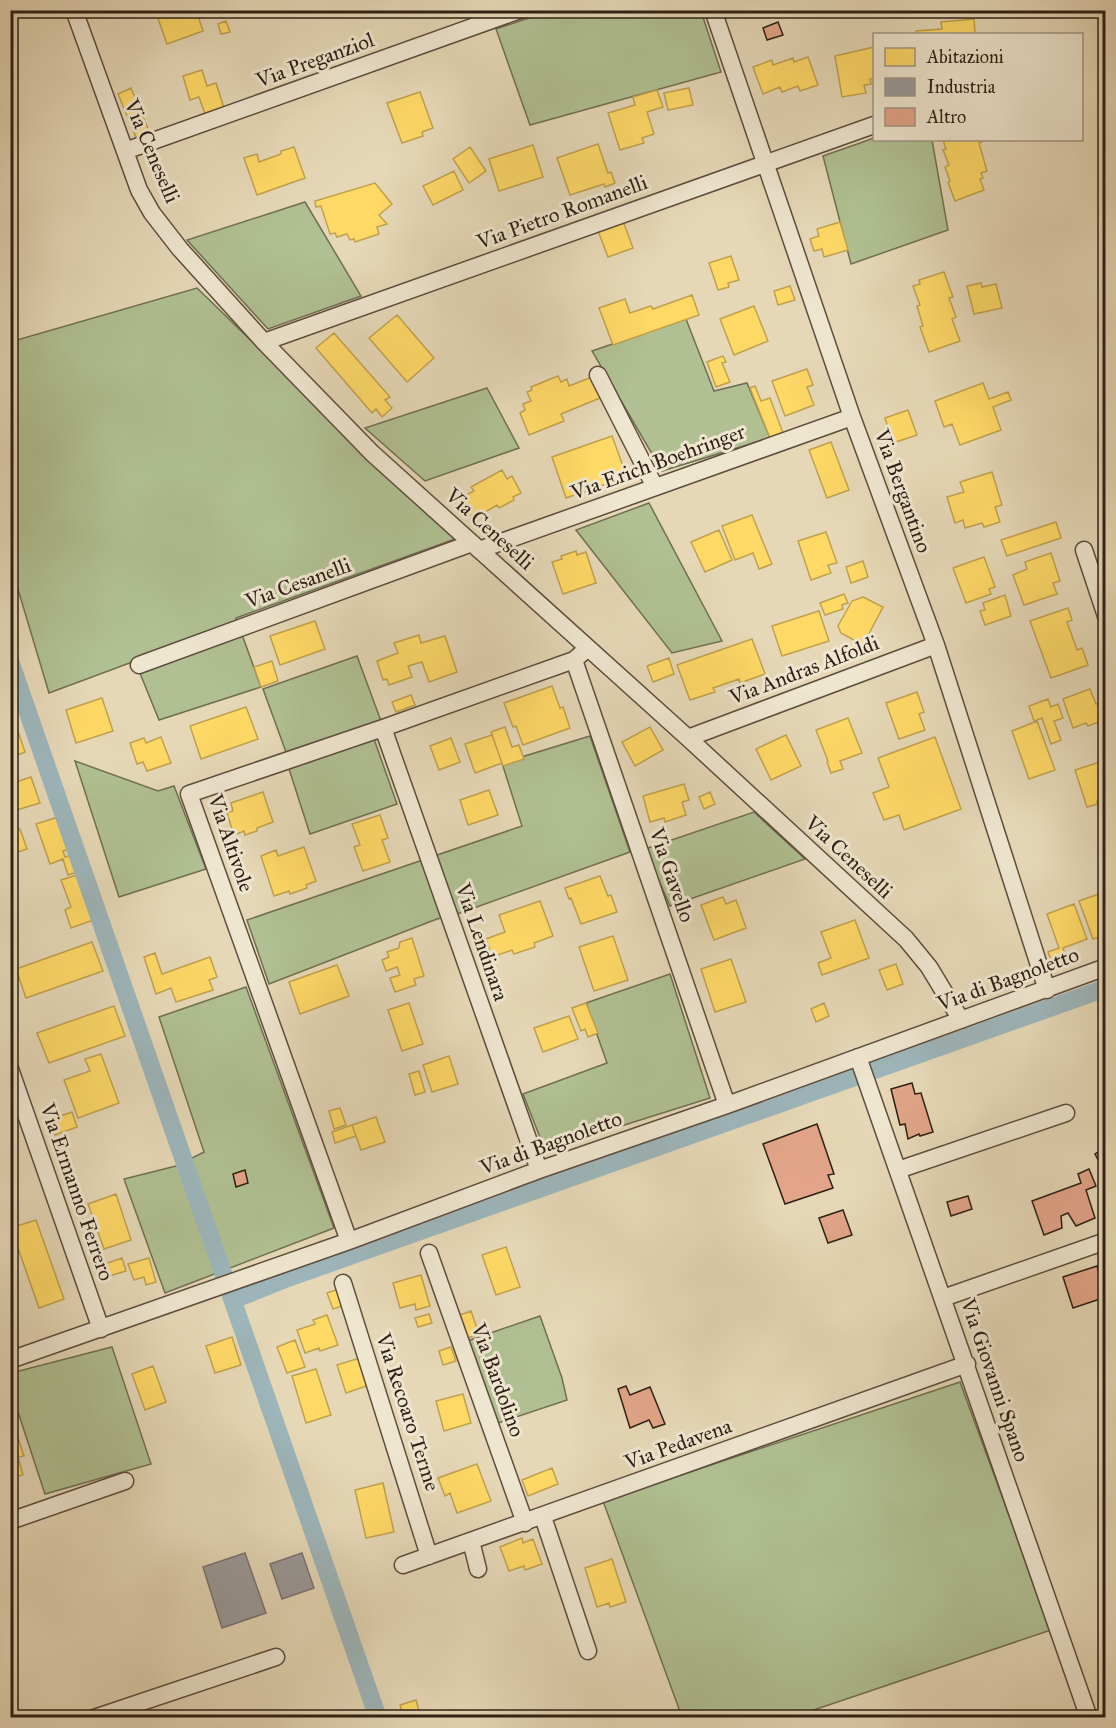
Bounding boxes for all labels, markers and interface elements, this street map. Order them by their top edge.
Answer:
street label: Via Preganziol [251,26,378,94]
legend [873,33,1083,141]
text: Abitazioni [926,46,1004,68]
text: Industria [927,76,996,98]
street label: Via Ceneselli [118,94,186,207]
text: Altro [926,106,966,128]
street label: Via Pietro Romanelli [472,169,651,255]
street label: Via Erich Boehringer [566,418,749,506]
street label: Via Bergantino [868,425,937,557]
street label: Via Ceneselli [440,482,540,576]
street label: Via Cesanelli [241,552,355,614]
street label: Via Andras Alfoldi [725,629,883,711]
street label: Via Altivole [202,790,260,895]
street label: Via Ceneselli [799,809,898,904]
street label: Via Gavello [643,823,700,926]
street label: Via Lendinara [449,879,514,1004]
street label: Via di Bagnoletto [933,941,1083,1017]
street label: Via Ermanno Ferrero [34,1099,120,1284]
street label: Via di Bagnoletto [476,1105,626,1181]
street label: Via Giovanni Spano [955,1294,1035,1465]
street label: Via Bardolino [465,1319,531,1441]
street label: Via Recoaro Terme [370,1329,446,1494]
street label: Via Pedavena [620,1413,735,1476]

